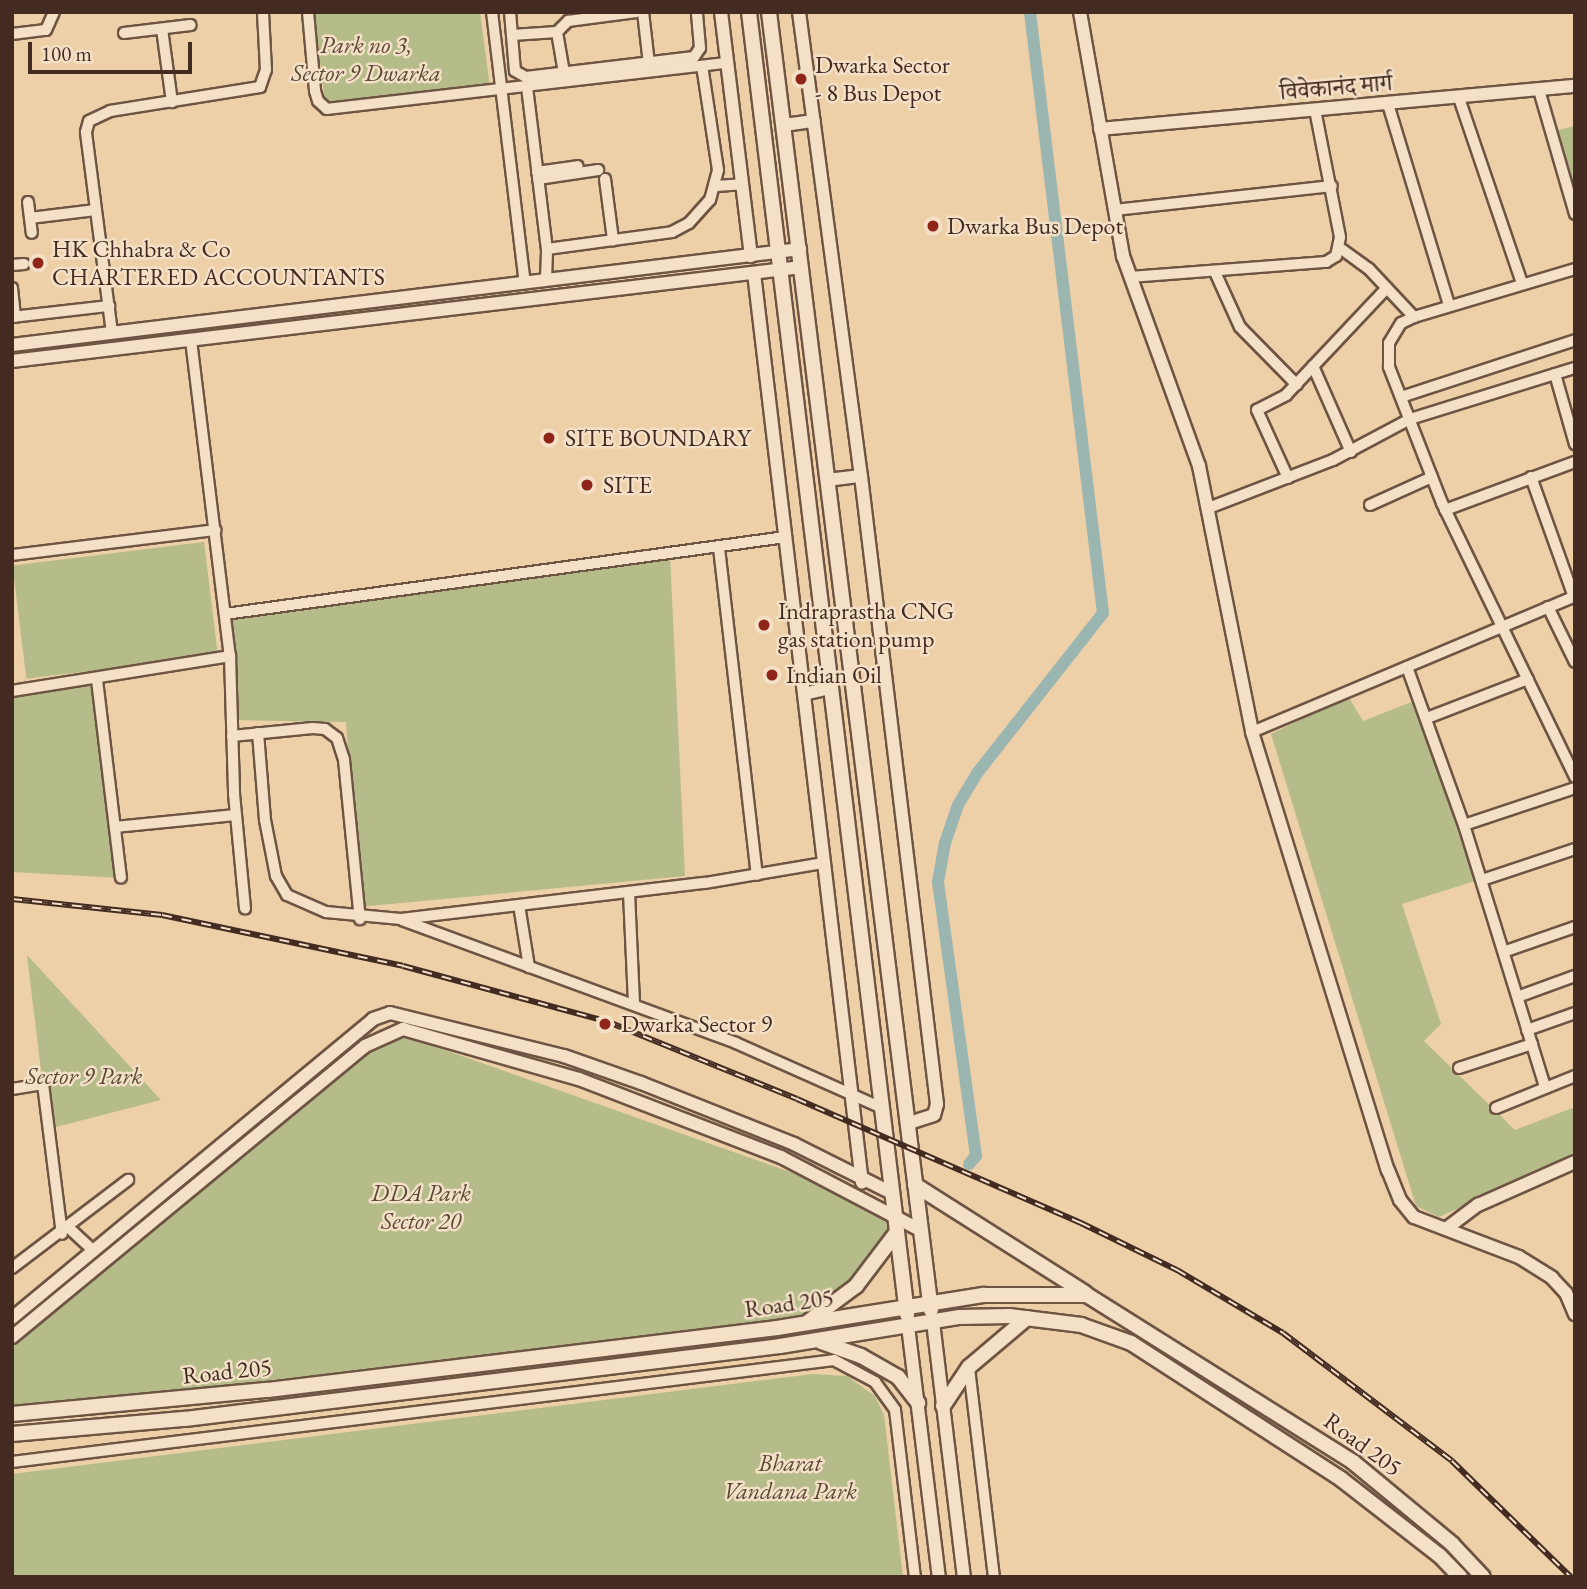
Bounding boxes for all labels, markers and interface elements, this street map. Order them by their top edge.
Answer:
scale bar [32,28,196,72]
park label: Park no 3, Sector 9 Dwarka [291,31,441,87]
text: 100 m [41,40,92,67]
place label: Dwarka Sector - 8 Bus Depot [815,51,950,107]
street label: विवेकानंद मार्ग [1278,68,1394,106]
marker: Dwarka Sector - 8 Bus Depot [793,71,809,87]
place label: Dwarka Bus Depot [947,212,1123,240]
marker: Dwarka Bus Depot [925,218,941,234]
place label: HK Chhabra & Co CHARTERED ACCOUNTANTS [52,235,385,291]
marker: HK Chhabra & Co CHARTERED ACCOUNTANTS [30,255,46,271]
place label: SITE BOUNDARY [565,424,751,452]
marker: SITE BOUNDARY [539,428,559,448]
place label: SITE [603,471,652,499]
marker: SITE [577,475,597,495]
place label: Indraprastha CNG gas station pump [778,597,954,653]
marker: Indraprastha CNG gas station pump [756,617,772,633]
place label: Indian Oil [786,661,882,689]
marker: Indian Oil [764,667,780,683]
place label: Dwarka Sector 9 [621,1010,772,1038]
marker: Dwarka Sector 9 [595,1014,615,1034]
park label: Sector 9 Park [25,1062,143,1090]
park label: DDA Park Sector 20 [371,1179,471,1235]
street label: Road 205 [743,1283,835,1323]
street label: Road 205 [181,1352,273,1390]
street label: Road 205 [1318,1406,1408,1482]
park label: Bharat Vandana Park [723,1449,857,1505]

